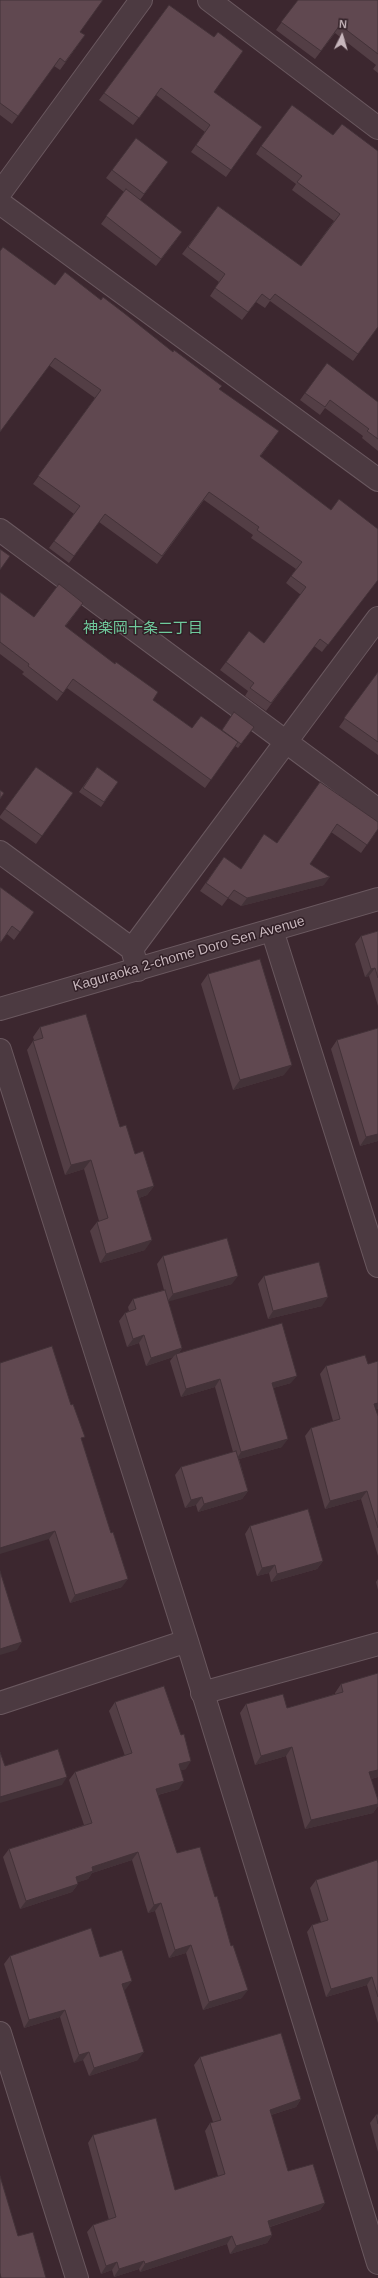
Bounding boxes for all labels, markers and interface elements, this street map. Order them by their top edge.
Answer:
north arrow [322,16,362,56]
text: N [339,18,348,30]
district label: 神楽岡十条二丁目 [83,620,203,638]
street label: Kaguraoka 2-chome Doro Sen Avenue [71,913,307,995]

